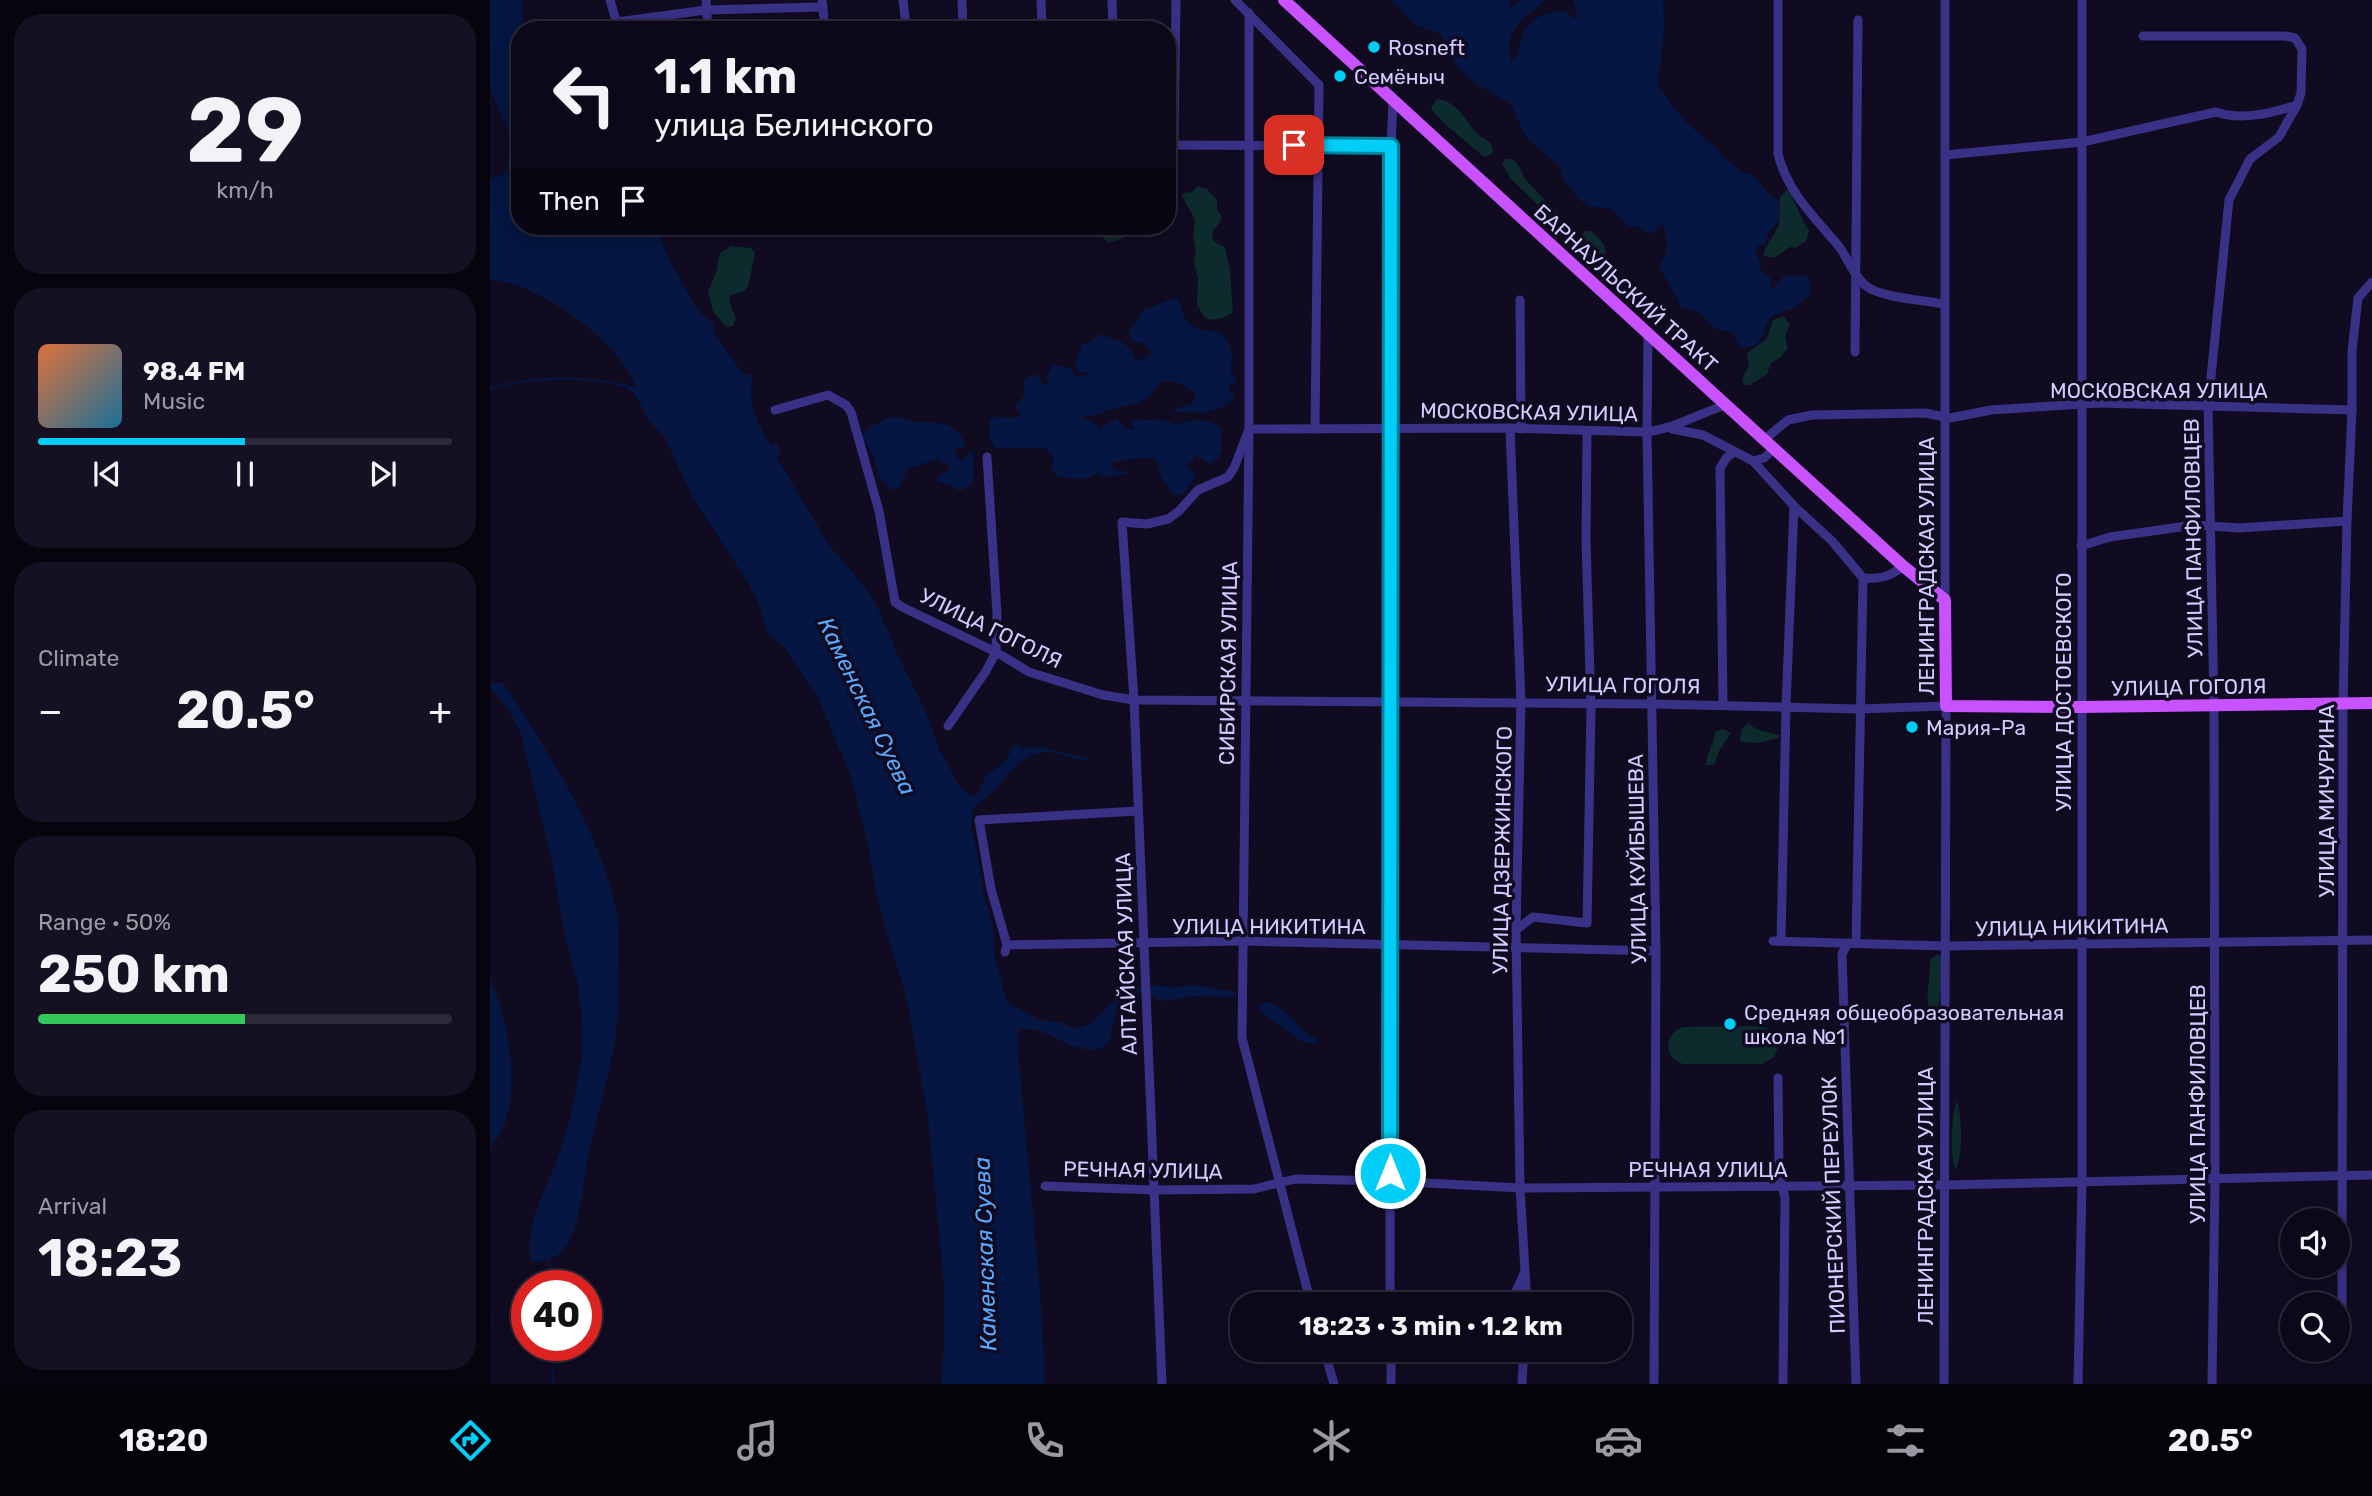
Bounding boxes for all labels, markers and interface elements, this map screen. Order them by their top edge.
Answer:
place label: Rosneft [1388,35,1465,60]
marker: Rosneft [1366,39,1382,55]
text: 1.1 km [654,47,797,105]
icon: left [539,49,630,140]
place label: Семёныч [1354,64,1445,89]
marker: Семёныч [1332,68,1348,84]
text: 29 [186,76,304,184]
text: улица Белинского [654,106,934,144]
pin [1264,115,1324,175]
icon: arrive [1275,126,1313,164]
text: km/h [216,176,274,204]
icon: arrive [614,182,652,220]
text: Then [539,186,600,217]
street label: БАРНАУЛЬСКИЙ ТРАКТ [1529,199,1723,377]
text: 98.4 FM [143,356,245,387]
street label: МОСКОВСКАЯ УЛИЦА [2050,378,2268,403]
text: Music [143,387,205,415]
street label: МОСКОВСКАЯ УЛИЦА [1420,398,1638,426]
street label: УЛИЦА ПАНФИЛОВЦЕВ [2178,418,2208,658]
street label: ЛЕНИНГРАДСКАЯ УЛИЦА [1914,437,1939,695]
icon: previous [88,455,126,493]
icon: pause [226,455,264,493]
icon: next [364,455,402,493]
street label: СИБИРСКАЯ УЛИЦА [1214,561,1242,765]
street label: УЛИЦА ДОСТОЕВСКОГО [2051,573,2076,811]
street label: УЛИЦА ГОГОЛЯ [916,583,1066,673]
water label: Каменская Суева [812,613,922,799]
text: Climate [38,644,119,672]
street label: УЛИЦА ГОГОЛЯ [1545,671,1701,699]
street label: УЛИЦА ГОГОЛЯ [2111,673,2267,701]
text: 20.5° [176,679,315,741]
text: − [38,688,63,734]
text: + [428,688,452,734]
street label: УЛИЦА МИЧУРИНА [2314,704,2339,898]
place label: Мария-Ра [1926,715,2026,740]
marker: Мария-Ра [1904,719,1920,735]
street label: УЛИЦА ДЗЕРЖИНСКОГО [1487,726,1517,974]
street label: УЛИЦА КУЙБЫШЕВА [1623,754,1651,964]
street label: АЛТАЙСКАЯ УЛИЦА [1110,852,1142,1056]
text: Range · 50% [38,908,171,936]
street label: УЛИЦА НИКИТИНА [1975,913,2169,941]
street label: УЛИЦА НИКИТИНА [1172,914,1366,939]
text: 250 km [38,943,230,1005]
street label: УЛИЦА ПАНФИЛОВЦЕВ [2185,984,2210,1224]
place label: Средняя общеобразовательная школа №1 [1744,1000,2064,1049]
marker: Средняя общеобразовательная школа №1 [1722,1016,1738,1032]
street label: ЛЕНИНГРАДСКАЯ УЛИЦА [1913,1067,1938,1325]
street label: ПИОНЕРСКИЙ ПЕРЕУЛОК [1816,1076,1850,1334]
position arrow [1353,1136,1427,1210]
water label: Каменская Суева [968,1156,1002,1352]
street label: РЕЧНАЯ УЛИЦА [1063,1156,1223,1184]
street label: РЕЧНАЯ УЛИЦА [1628,1157,1788,1182]
text: Arrival [38,1192,107,1220]
map controls [2280,1208,2350,1362]
button: sound [2280,1208,2350,1278]
text: 18:23 [38,1227,182,1289]
speed limit sign: 40 [511,1270,602,1361]
button: search [2280,1292,2350,1362]
text: 18:23 · 3 min · 1.2 km [1299,1311,1563,1342]
icon: directions [446,1416,495,1465]
icon: music [733,1416,782,1465]
icon: phone [1020,1416,1069,1465]
icon: climate [1307,1416,1356,1465]
icon: car [1594,1416,1643,1465]
icon: filters [1881,1416,1930,1465]
text: 18:20 [119,1421,208,1459]
text: 20.5° [2168,1421,2253,1459]

